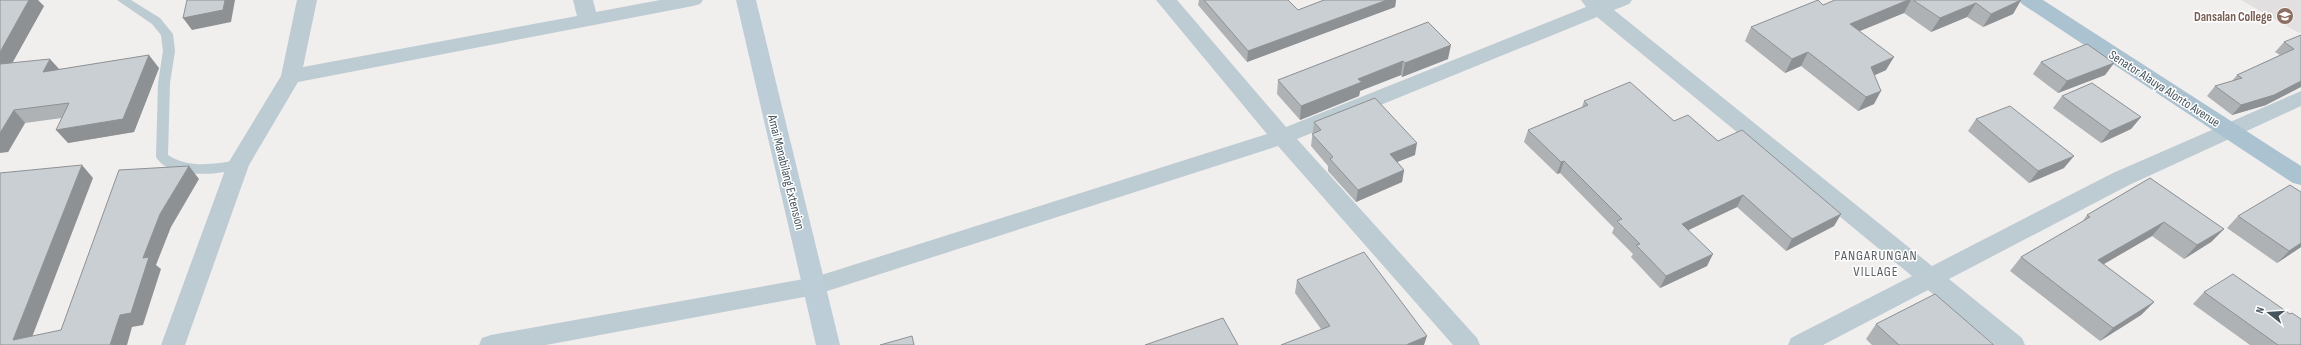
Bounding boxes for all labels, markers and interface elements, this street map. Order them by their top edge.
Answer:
school or university icon: Dansalan College [2275,6,2295,26]
place label: Dansalan College [2194,9,2272,25]
street label: Senator Alauya Alonto Avenue [2106,47,2223,131]
street label: Amai Manabilang Extension [764,112,808,231]
district label: PANGARUNGAN VILLAGE [1834,247,1918,280]
north arrow [2249,293,2289,333]
text: N [2253,305,2267,315]

